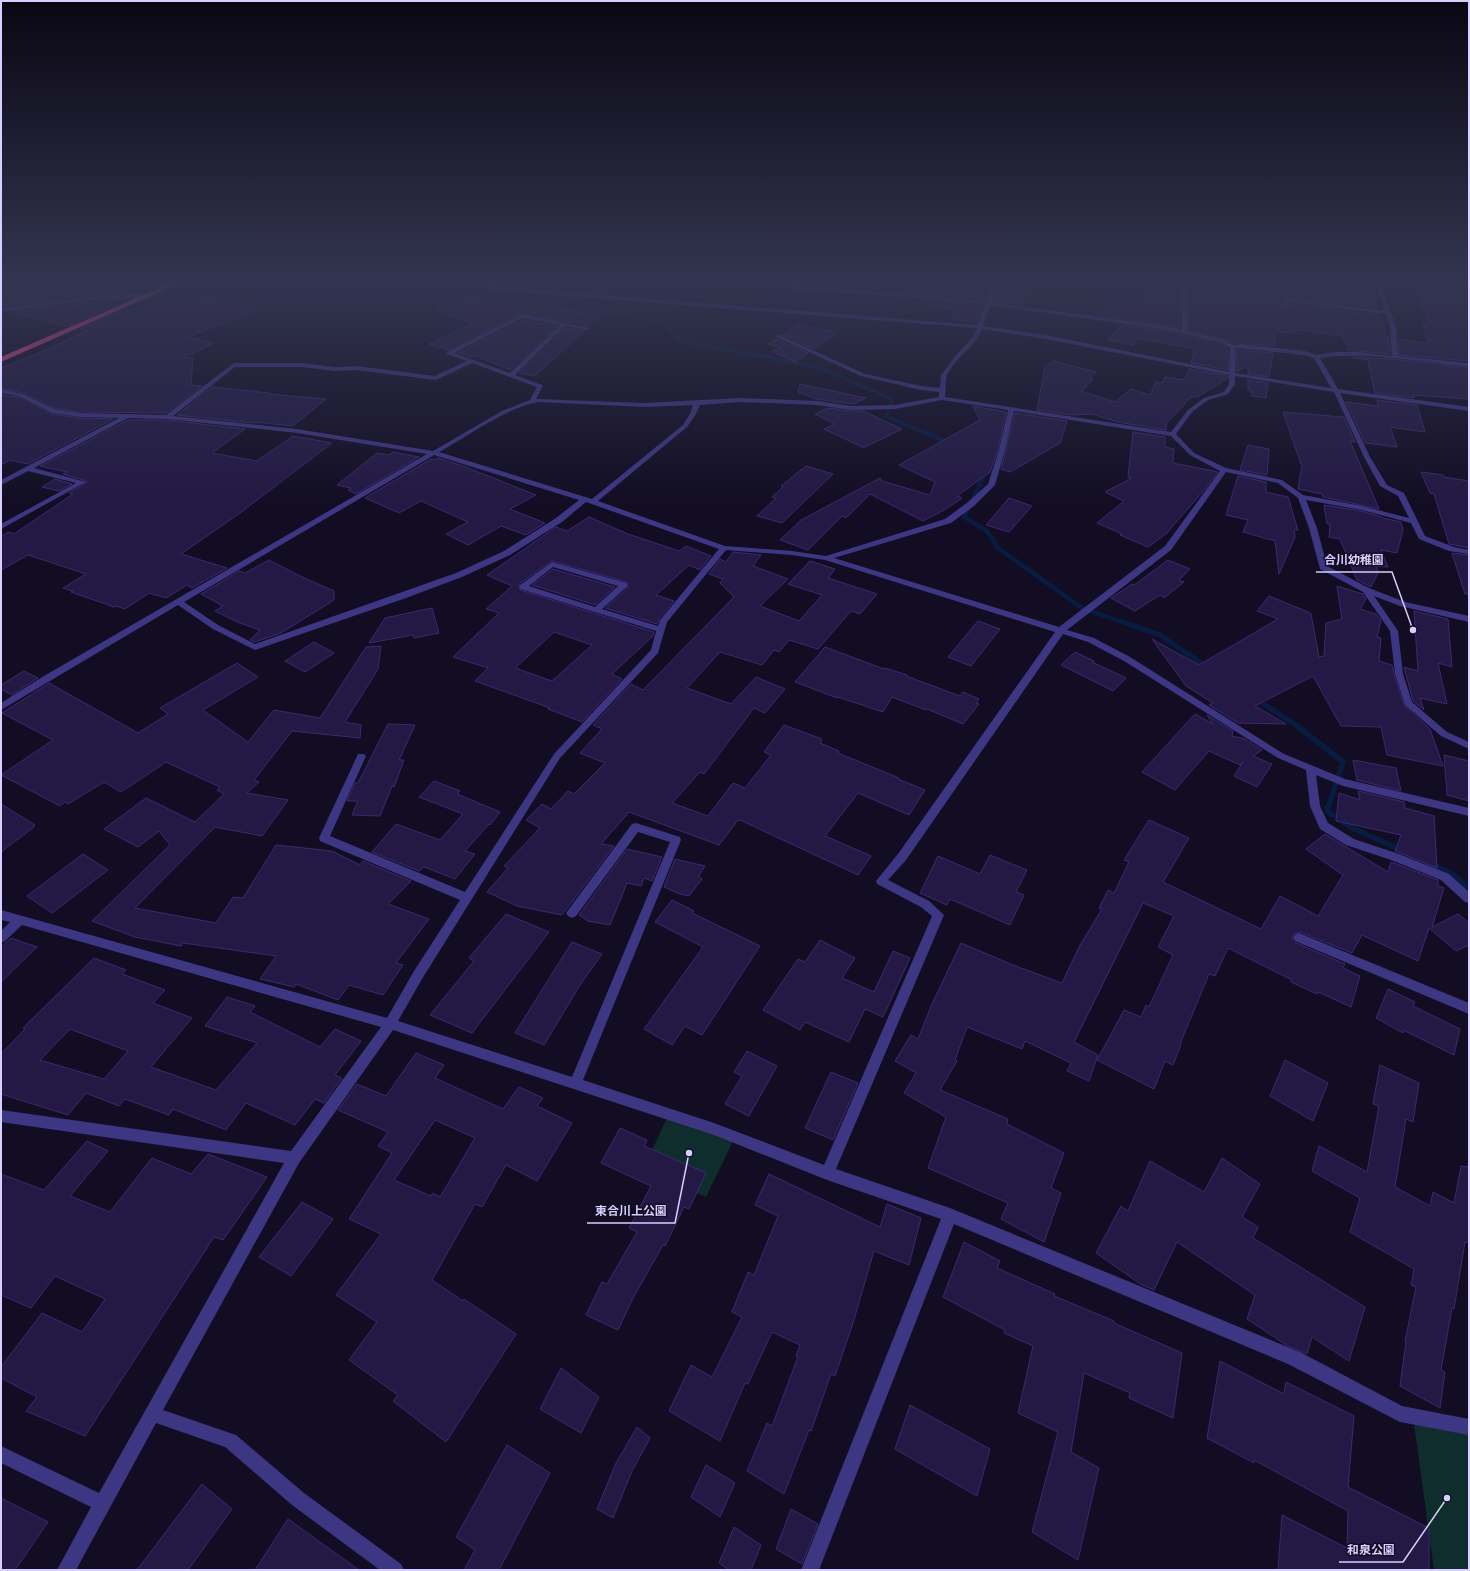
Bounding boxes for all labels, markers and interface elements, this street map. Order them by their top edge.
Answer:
callout: 合川幼稚園 [1316,548,1392,572]
text: 合川幼稚園 [1324,553,1384,567]
callout: 東合川上公園 [587,1199,675,1223]
text: 東合川上公園 [595,1204,667,1218]
callout: 和泉公園 [1339,1538,1403,1562]
text: 和泉公園 [1347,1543,1395,1557]

